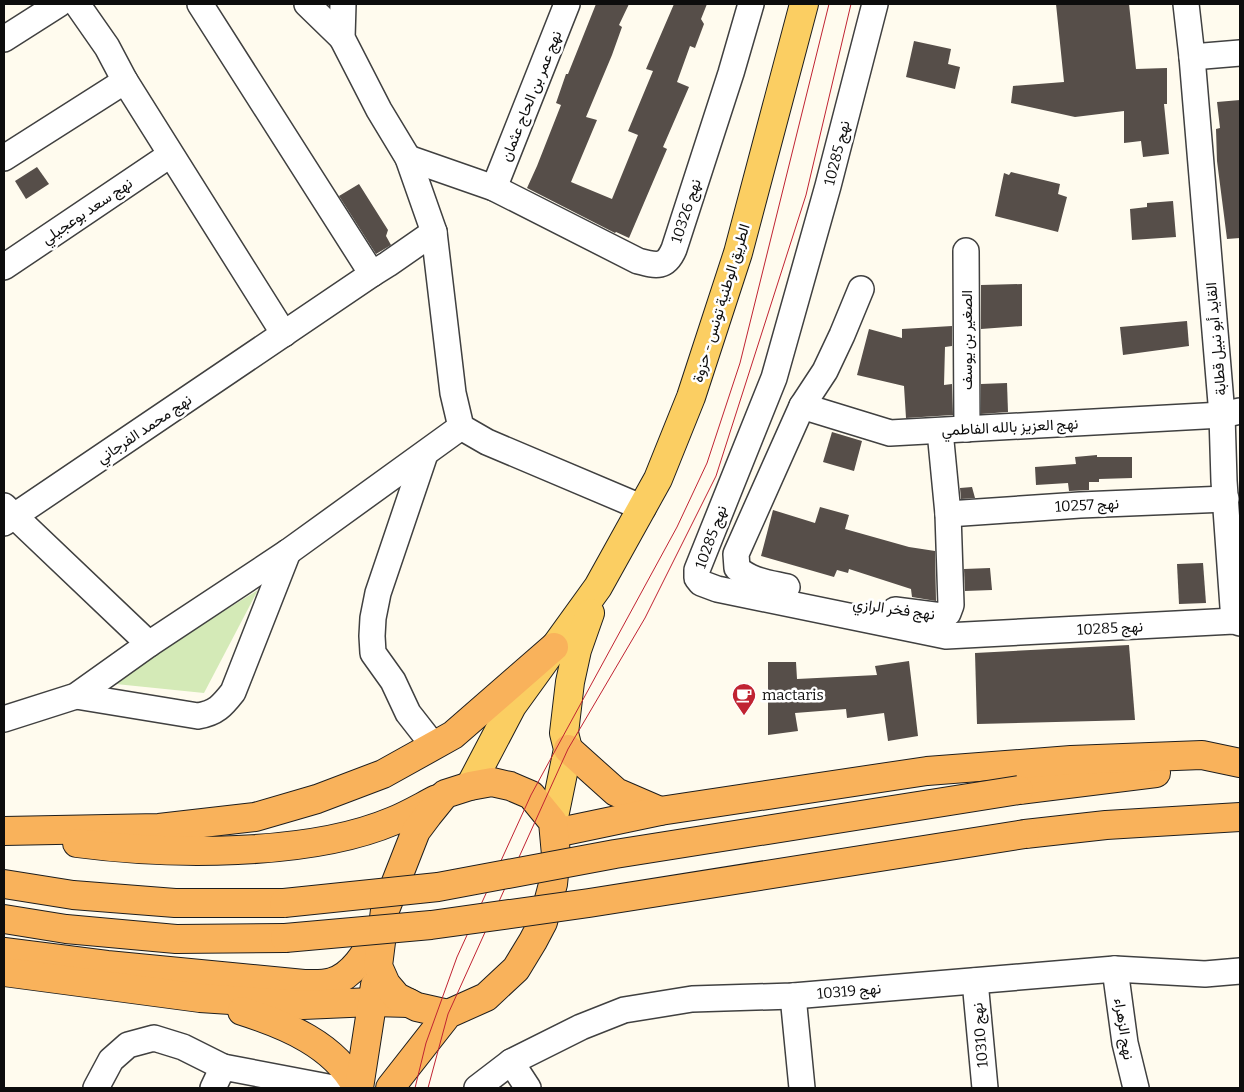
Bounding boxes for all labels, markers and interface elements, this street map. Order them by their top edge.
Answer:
street label: نهج عمر بن الحاج عثمان [497,28,567,165]
street label: نهج 10285 [820,119,856,188]
street label: نهج سعد بوعجيلي [38,174,138,251]
street label: نهج 10326 [667,177,707,246]
street label: الطريق الوطنية تونس - حزوة [688,222,755,385]
street label: القايد أبو نبيل قطابة [1202,281,1230,397]
street label: الصغير بن يوسف [958,290,977,390]
street label: نهج محمد الفرجاني [93,391,197,471]
street label: نهج العزيز بالله الفاطمي [941,414,1079,444]
street label: نهج 10257 [1054,494,1120,518]
street label: نهج 10285 [691,503,733,572]
street label: نهج فخر الرازي [851,594,936,628]
street label: نهج 10285 [1077,617,1144,641]
cafe icon: mactaris [731,682,757,716]
place label: mactaris [762,686,824,704]
street label: نهج 10319 [816,979,882,1005]
street label: نهج الزهراء [1108,997,1138,1061]
street label: نهج 10310 [968,1002,994,1068]

